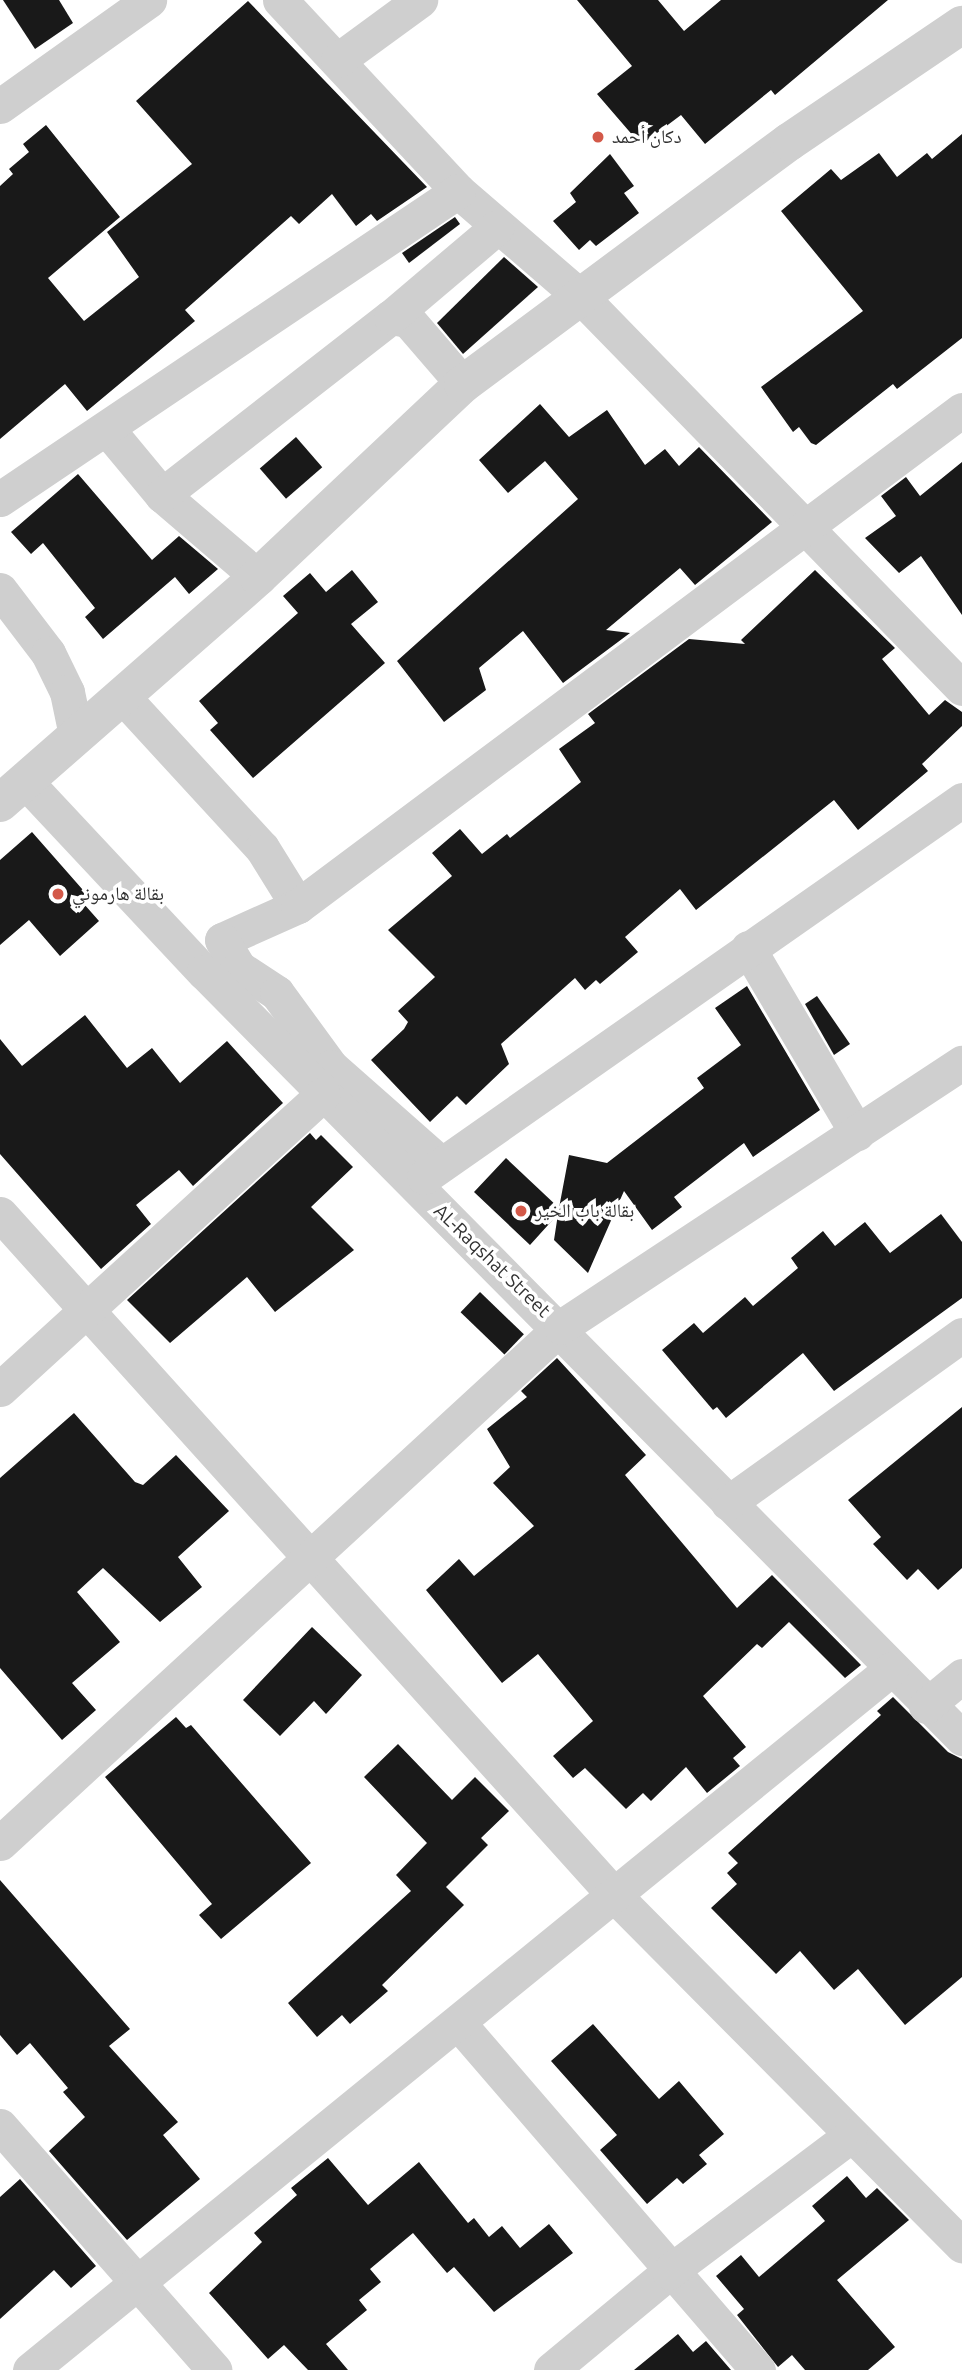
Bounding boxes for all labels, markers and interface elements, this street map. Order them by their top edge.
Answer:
place label: دكان أحمد [612,126,682,148]
marker: دكان أحمد [590,129,606,145]
place label: بقالة هارموني [72,883,164,905]
marker: بقالة هارموني [50,886,66,902]
street label: AL-Raqshat Street [429,1200,555,1322]
place label: بقالة باب الخير [535,1200,634,1222]
marker: بقالة باب الخير [513,1203,529,1219]

